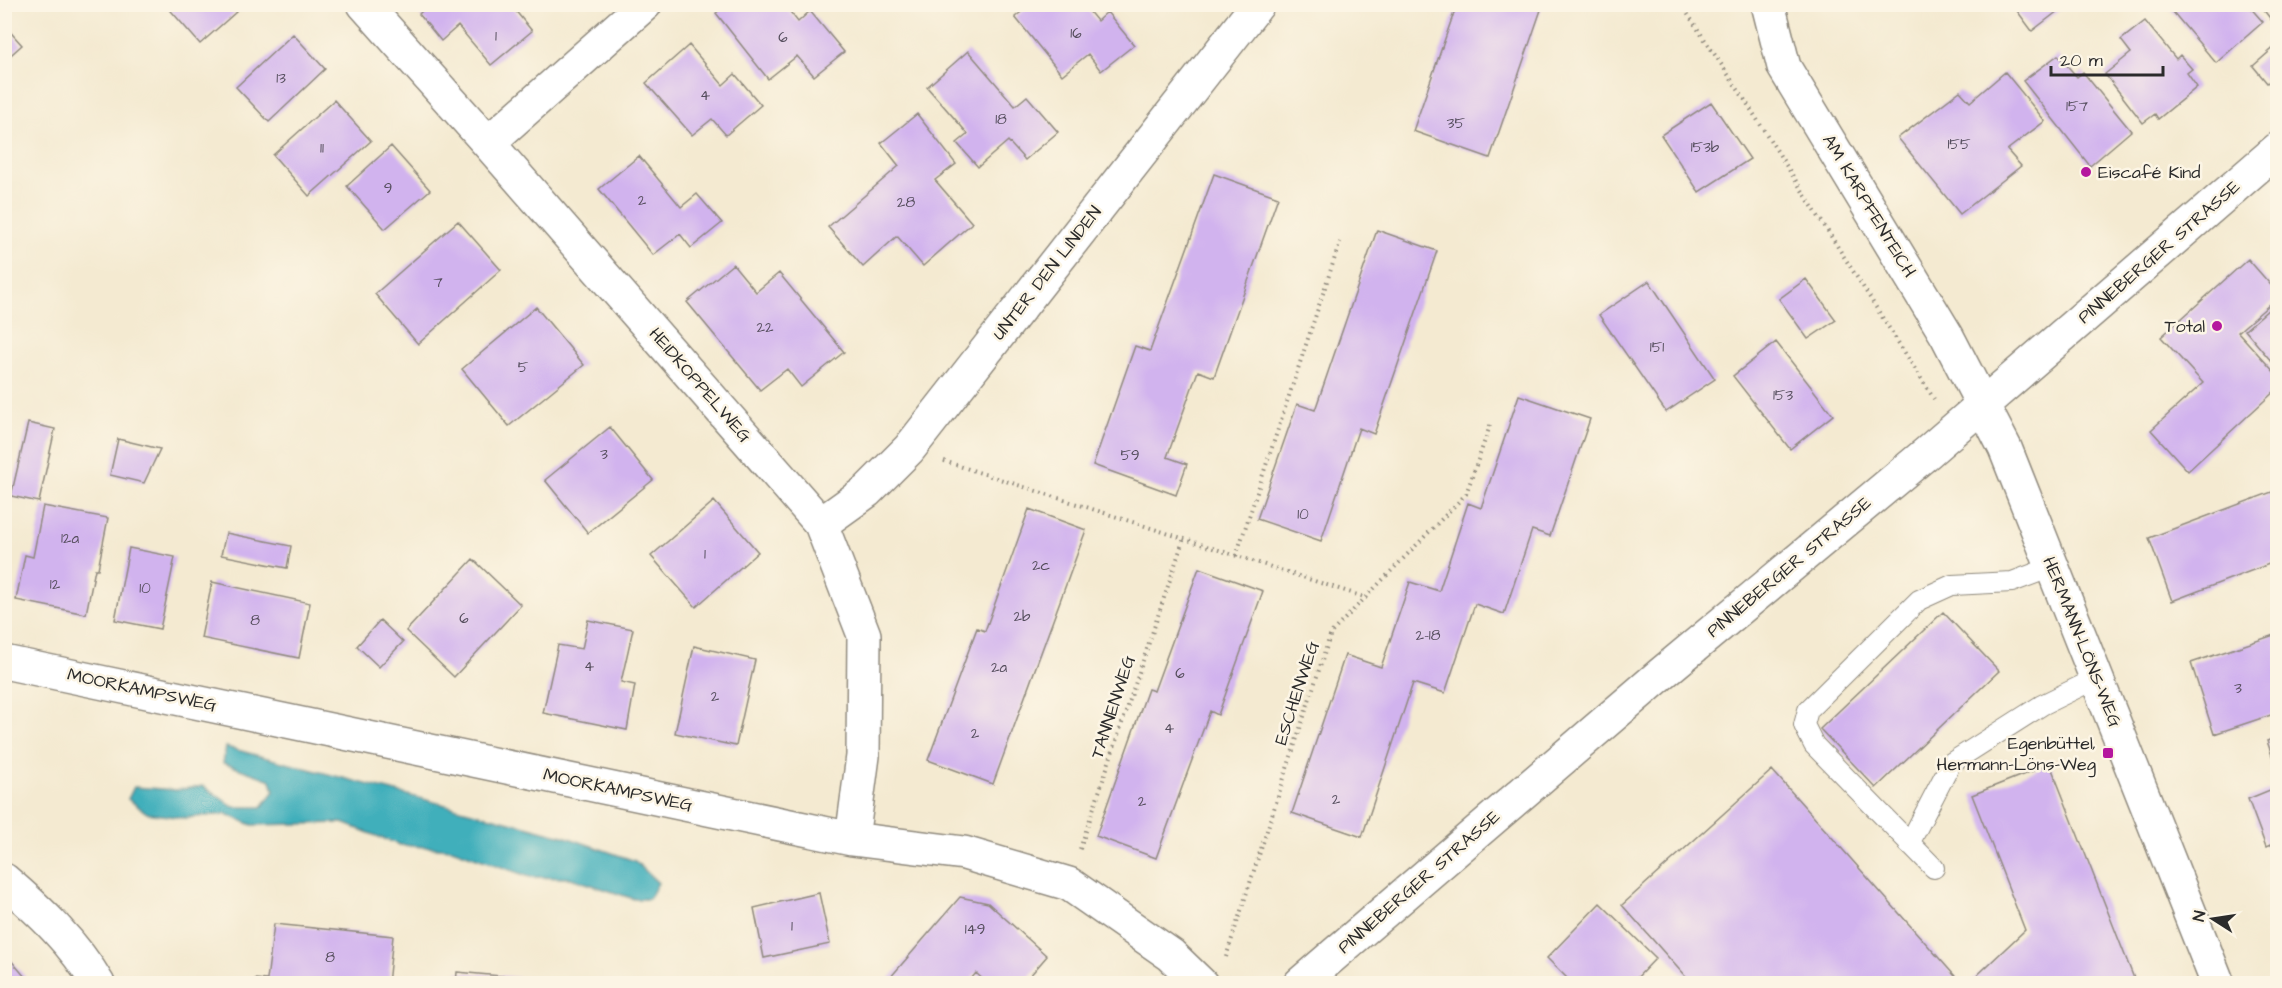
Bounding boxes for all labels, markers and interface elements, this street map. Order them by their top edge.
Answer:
house number: 16 [1070,23,1082,44]
house number: 1 [495,26,497,47]
house number: 6 [778,27,788,48]
scale bar [2051,39,2164,77]
text: 20 m [2060,48,2103,73]
house number: 13 [276,68,286,89]
house number: 4 [700,85,710,106]
house number: 157 [2066,96,2088,117]
house number: 18 [995,109,1007,130]
house number: 35 [1447,113,1465,134]
street label: AM KARPFENTEICH [1816,130,1922,282]
house number: 155 [1947,134,1971,155]
house number: 153b [1691,137,1720,158]
house number: 11 [320,138,324,159]
place label: Eiscafé Kind [2098,160,2200,185]
marker: Eiscafé Kind [2079,165,2093,179]
street label: PINNEBERGER STRASSE [2072,174,2246,330]
house number: 9 [384,178,392,199]
house number: 2 [638,190,647,211]
house number: 28 [897,192,915,213]
street label: UNTER DEN LINDEN [987,201,1107,345]
house number: 7 [433,272,443,293]
place label: Total [2164,314,2205,339]
house number: 22 [756,317,774,338]
marker: Total [2210,319,2224,333]
street label: HEIDKOPPELWEG [643,322,757,448]
house number: 151 [1650,337,1664,358]
house number: 5 [518,357,529,378]
house number: 153 [1773,385,1793,406]
house number: 3 [600,444,608,465]
house number: 59 [1120,445,1140,466]
street label: PINNEBERGER STRASSE [1701,490,1877,643]
house number: 10 [1297,504,1309,525]
house number: 12a [61,528,79,549]
house number: 1 [704,544,706,565]
street label: HERMANN-LÖNS-WEG [2036,553,2128,732]
house number: 2c [1032,555,1051,576]
house number: 12 [50,574,61,595]
house number: 10 [139,578,151,599]
house number: 2b [1013,606,1031,627]
house number: 6 [459,608,469,629]
house number: 8 [250,610,260,631]
house number: 2-18 [1416,625,1441,646]
street label: ESCHENWEG [1268,637,1326,748]
street label: TANNENWEG [1085,652,1142,762]
house number: 4 [584,656,594,677]
house number: 2a [991,657,1007,678]
street label: MOORKAMPSWEG [65,662,220,718]
house number: 6 [1175,663,1185,684]
house number: 3 [2234,678,2242,699]
house number: 2 [711,686,720,707]
house number: 4 [1164,718,1174,739]
house number: 2 [971,723,980,744]
place label: Egenbüttel, Hermann-Löns-Weg [1937,731,2096,778]
marker: Egenbüttel, Hermann-Löns-Weg [2101,746,2115,760]
street label: MOORKAMPSWEG [541,762,696,818]
house number: 2 [1332,789,1341,810]
house number: 2 [1138,791,1147,812]
street label: PINNEBERGER STRASSE [1332,804,1506,960]
north arrow [2183,889,2243,949]
text: N [2188,909,2211,923]
house number: 1 [791,916,793,937]
house number: 149 [965,919,985,940]
house number: 8 [325,947,335,968]

